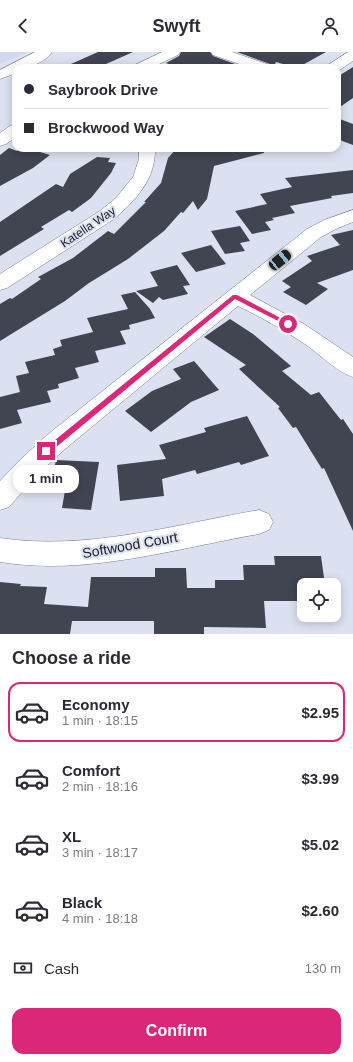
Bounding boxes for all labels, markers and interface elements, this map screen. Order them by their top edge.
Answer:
icon: back [12,15,34,37]
icon: person [319,15,341,37]
text: Swyft [152,16,201,36]
text: Saybrook Drive [48,81,158,98]
text: Brockwood Way [48,119,164,136]
street label: Katella Way [58,203,118,251]
car [267,248,293,272]
route start [279,315,297,333]
route end [37,442,55,460]
callout: 1 min [13,465,79,493]
text: 1 min [29,471,63,486]
street label: Softwood Court [81,529,179,561]
map controls [297,578,341,622]
button: locate [297,578,341,622]
text: Choose a ride [12,648,131,668]
icon: car [14,694,50,730]
text: Economy [62,696,130,713]
text: $2.95 [301,704,339,721]
text: 1 min · 18:15 [62,713,138,728]
icon: car [14,760,50,796]
text: Comfort [62,762,120,779]
text: $3.99 [301,770,339,787]
text: 2 min · 18:16 [62,779,138,794]
icon: car [14,826,50,862]
text: XL [62,828,81,845]
text: $5.02 [301,836,339,853]
text: 3 min · 18:17 [62,845,138,860]
icon: car [14,892,50,928]
text: Black [62,894,102,911]
text: $2.60 [301,902,339,919]
text: 4 min · 18:18 [62,911,138,926]
icon: cash [12,957,34,979]
text: Cash [44,960,79,977]
text: 130 m [305,961,341,976]
button: Confirm [12,1008,341,1054]

